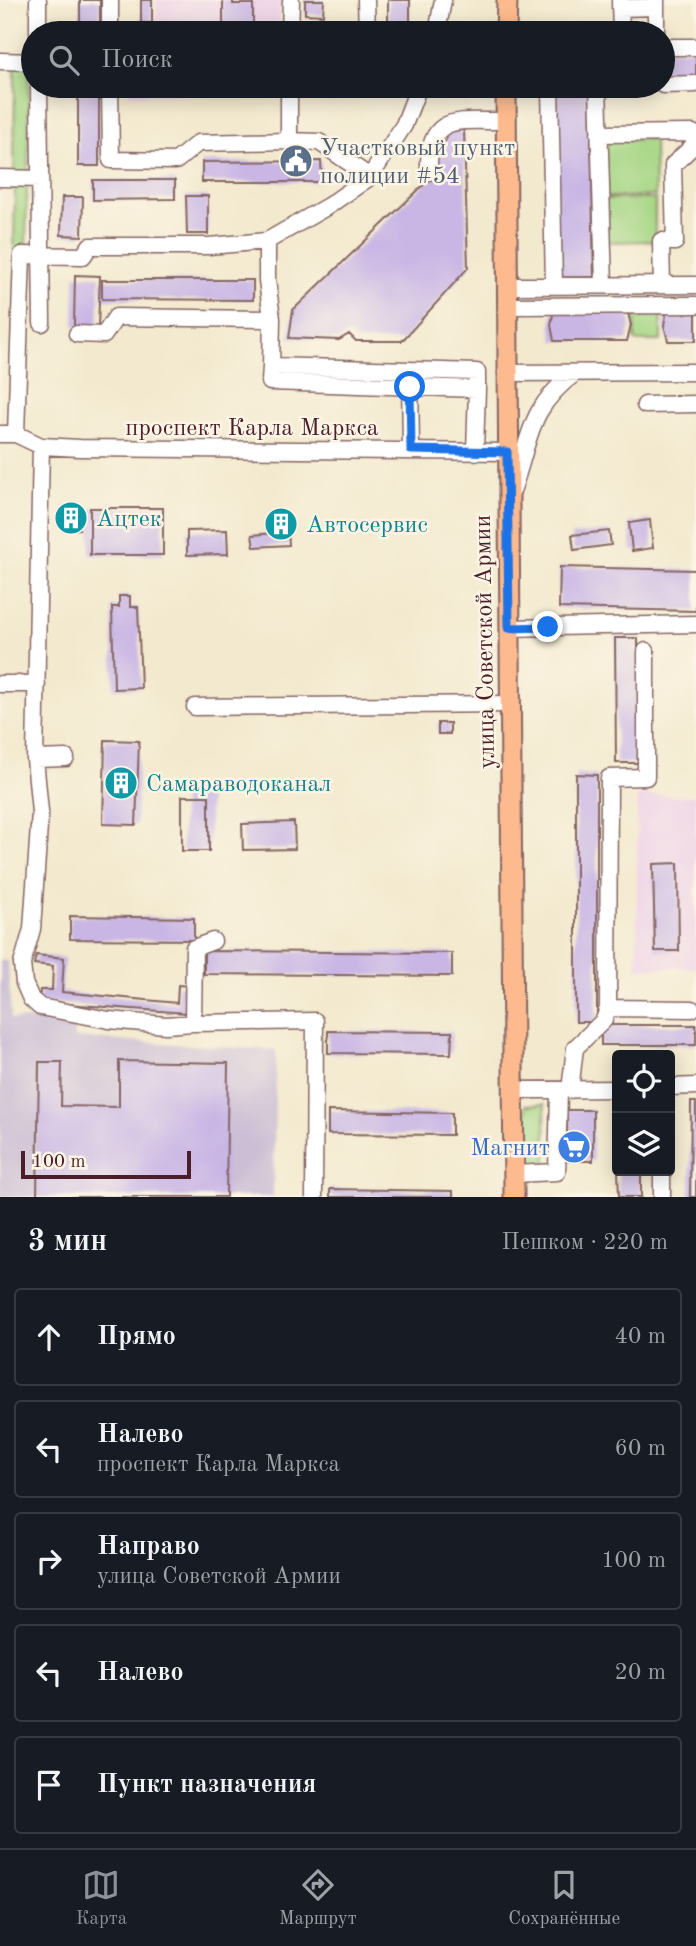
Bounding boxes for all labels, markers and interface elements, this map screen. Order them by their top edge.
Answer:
search box [21,21,675,98]
icon: search [45,41,83,79]
text: Поиск [101,47,173,73]
place label: Участковый пункт полиции #54 [320,137,515,189]
public building icon: Участковый пункт полиции #54 [277,142,315,180]
route start [394,371,425,402]
street label: проспект Карла Маркса [125,417,379,441]
building icon: Ацтек [52,499,90,537]
building icon: Автосервис [262,505,300,543]
place label: Ацтек [96,508,162,532]
place label: Автосервис [306,514,428,538]
street label: улица Советской Армии [472,515,500,769]
route end [532,611,563,642]
building icon: Самараводоканал [102,764,140,802]
place label: Самараводоканал [146,773,331,797]
map controls [612,1050,675,1176]
button: locate [612,1050,675,1113]
button: layers [612,1113,675,1176]
supermarket icon: Магнит [555,1128,593,1166]
place label: Магнит [470,1137,550,1161]
scale bar [21,1148,191,1180]
text: 100 m [32,1153,85,1172]
text: 3 мин [28,1227,107,1257]
text: Пешком · 220 m [502,1231,668,1254]
icon: ahead [30,1318,68,1356]
text: Прямо [97,1324,176,1350]
text: 40 m [615,1325,666,1348]
text: Налево [97,1422,184,1448]
icon: left [30,1430,68,1468]
text: 60 m [615,1437,666,1460]
text: проспект Карла Маркса [97,1453,340,1476]
text: Направо [97,1534,200,1560]
icon: right [30,1542,68,1580]
text: 100 m [601,1549,666,1572]
text: улица Советской Армии [97,1565,341,1588]
icon: left [30,1654,68,1692]
text: Налево [97,1660,184,1686]
text: 20 m [615,1661,666,1684]
icon: arrive [30,1766,68,1804]
text: Пункт назначения [97,1772,316,1798]
tab: Карта [76,1866,127,1931]
tab: Маршрут [279,1866,357,1931]
tab: Сохранённые [508,1866,620,1931]

